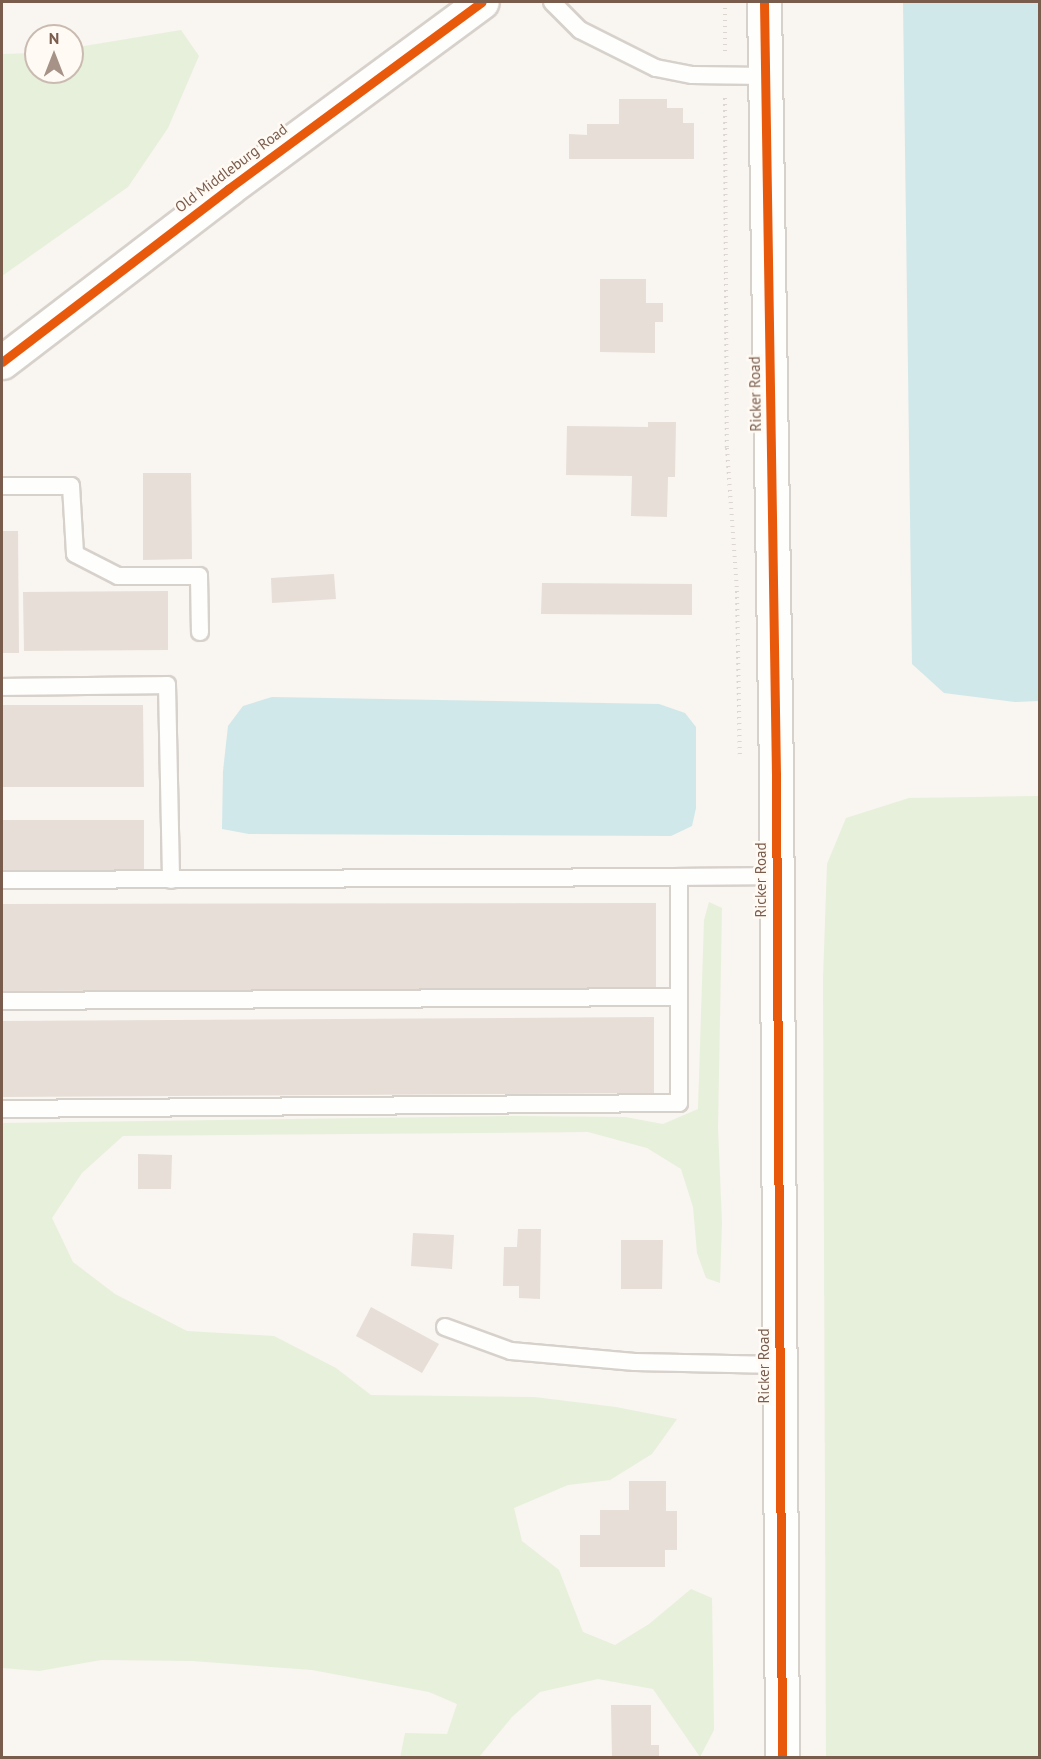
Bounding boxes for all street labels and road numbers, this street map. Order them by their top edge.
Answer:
street label: Old Middleburg Road [171,120,291,216]
street label: Ricker Road [745,356,765,432]
street label: Ricker Road [752,842,770,918]
street label: Ricker Road [755,1328,773,1404]

